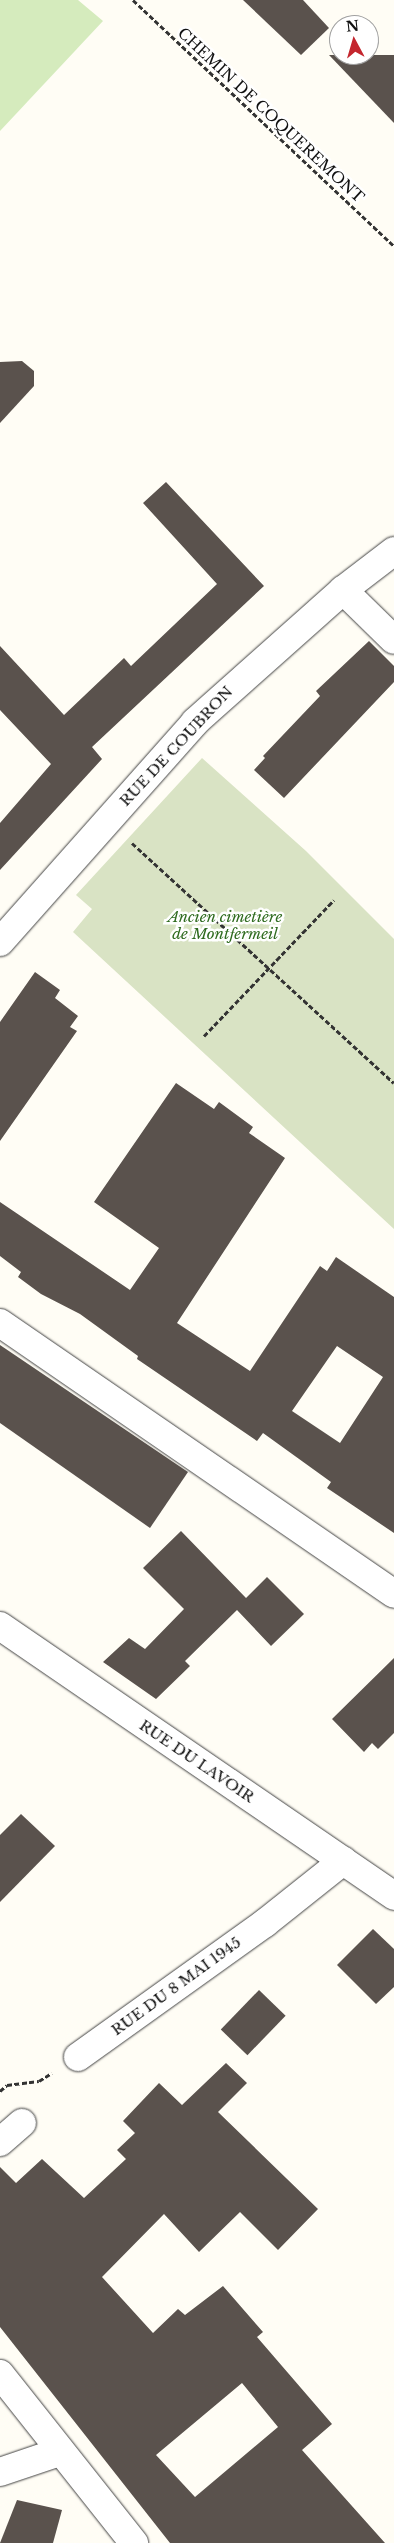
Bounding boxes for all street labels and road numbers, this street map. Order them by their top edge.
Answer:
street label: CHEMIN DE COQUEREMONT [174,24,368,206]
street label: RUE DE COUBRON [116,682,236,810]
street label: RUE DU LAVOIR [136,1716,258,1806]
street label: RUE DU 8 MAI 1945 [108,1933,244,2039]

